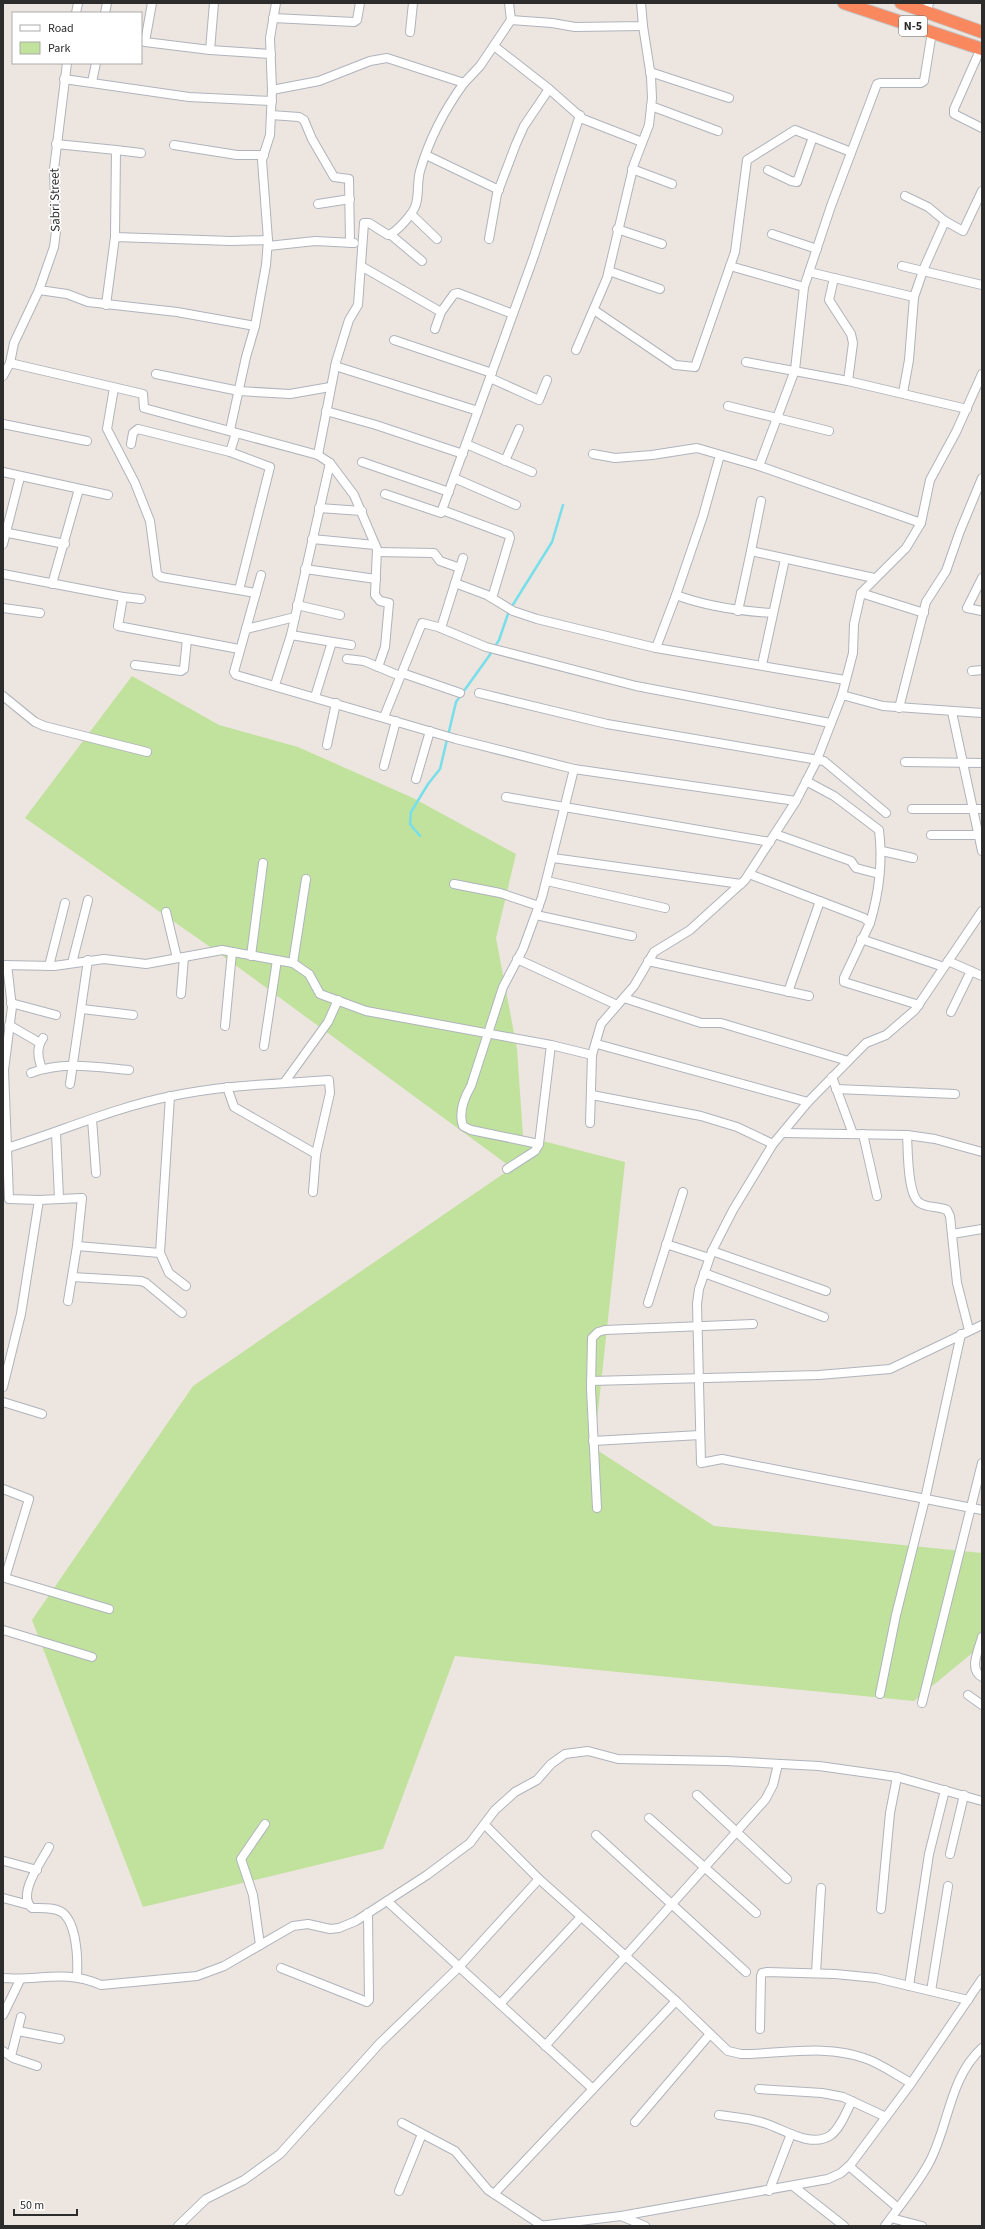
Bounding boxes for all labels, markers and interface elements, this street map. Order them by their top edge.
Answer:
legend [12,12,142,64]
road number: N-5 [899,16,927,36]
text: Road [48,20,74,37]
text: Park [48,40,70,57]
street label: Sabri Street [45,167,65,232]
scale bar [14,2191,77,2217]
text: 50 m [20,2197,44,2214]

